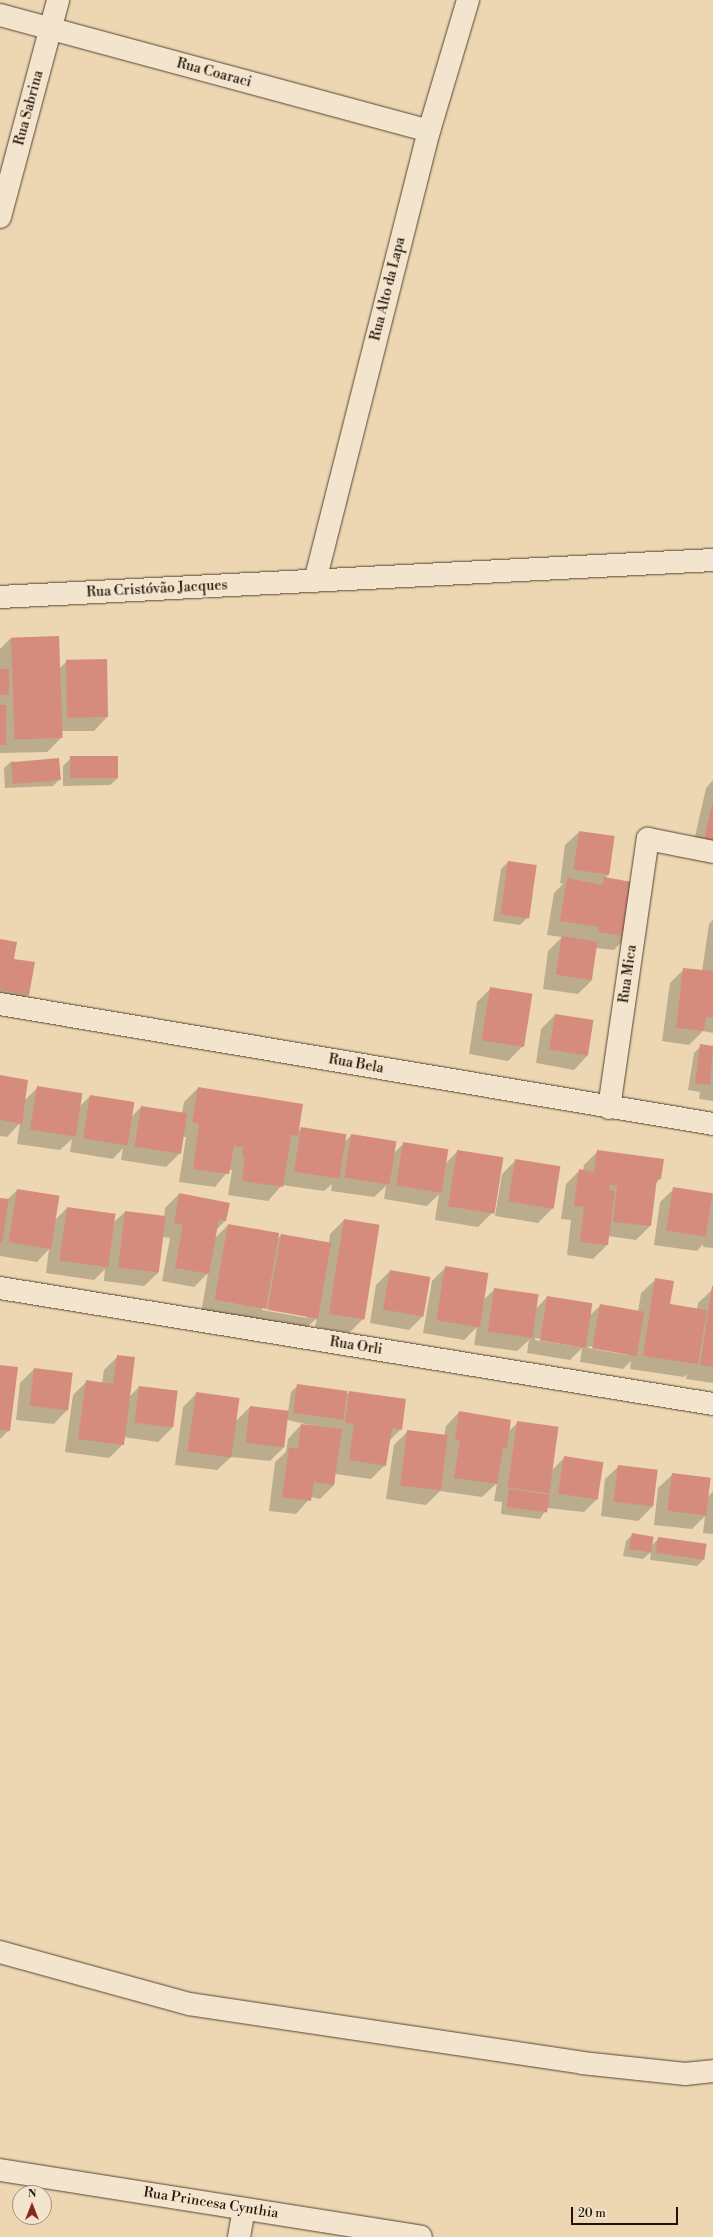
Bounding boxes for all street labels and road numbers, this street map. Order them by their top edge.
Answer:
street label: Rua Coaraci [175,55,253,91]
street label: Rua Sabrina [11,69,47,147]
street label: Rua Alto da Lapa [367,235,409,343]
street label: Rua Cristóvão Jacques [86,577,228,601]
street label: Rua Mica [616,944,640,1004]
street label: Rua Bela [327,1051,385,1077]
street label: Rua Orli [328,1334,384,1358]
street label: Rua Princesa Cynthia [142,2184,280,2222]

